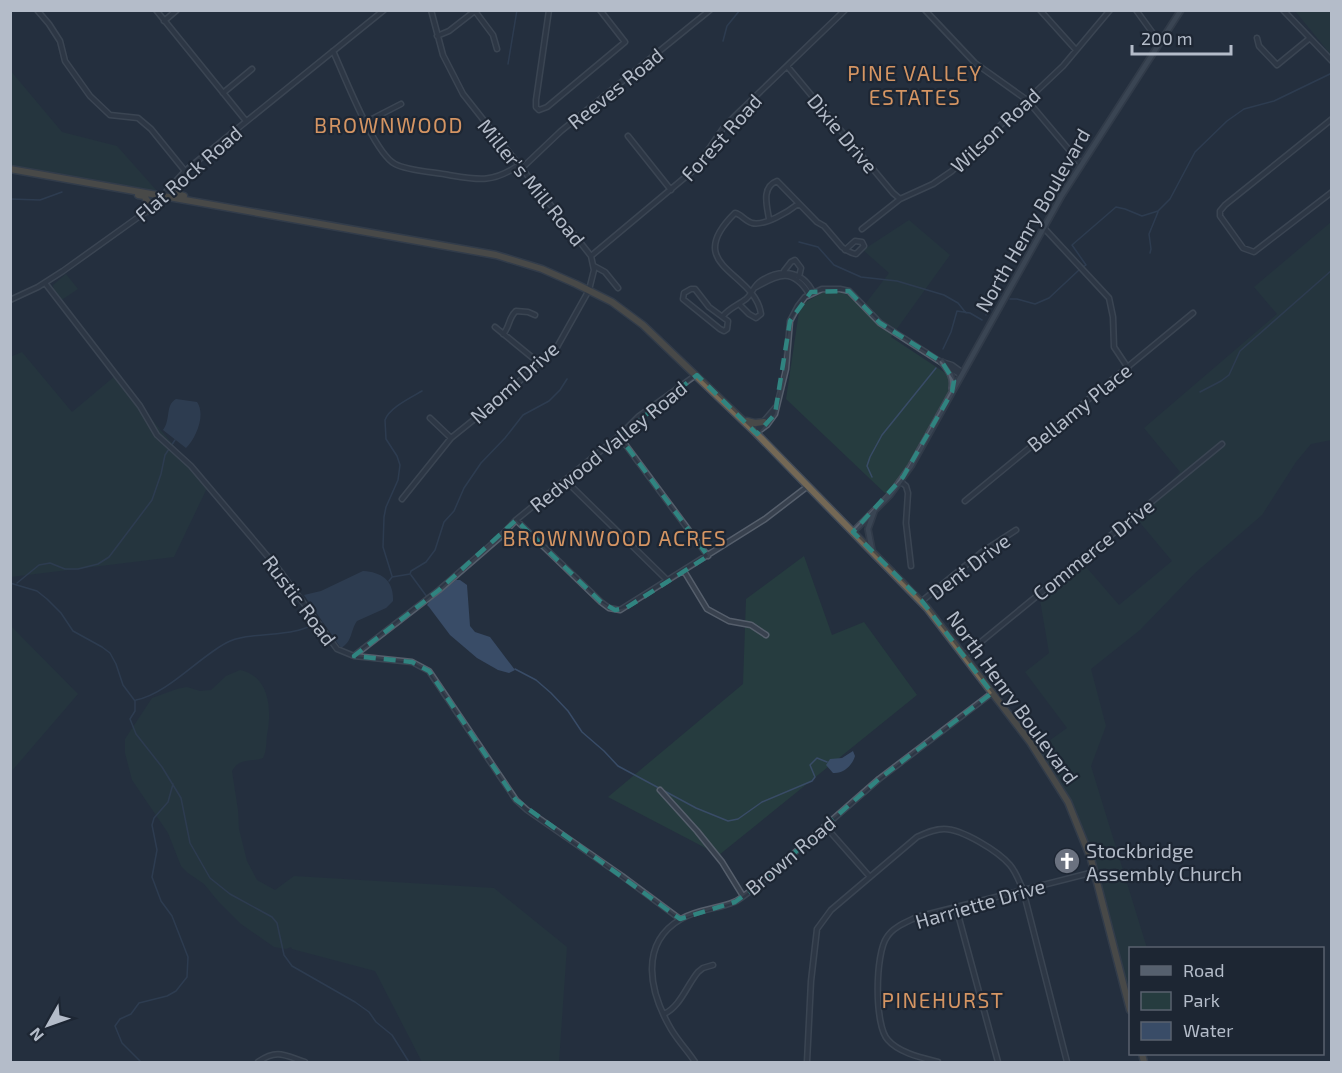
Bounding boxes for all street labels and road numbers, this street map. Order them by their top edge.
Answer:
street label: Reeves Road [563,42,667,134]
street label: Wilson Road [945,83,1045,177]
street label: Dixie Drive [803,88,883,178]
street label: Forest Road [676,89,766,185]
street label: Miller's Mill Road [473,114,591,250]
street label: Flat Rock Road [130,120,246,226]
street label: North Henry Boulevard [970,124,1094,316]
street label: Naomi Drive [465,336,563,428]
street label: Bellamy Place [1022,358,1136,456]
street label: Redwood Valley Road [525,375,691,517]
street label: Commerce Drive [1028,493,1158,605]
street label: Dent Drive [924,528,1014,604]
street label: Rustic Road [258,550,342,650]
street label: North Henry Boulevard [942,606,1084,788]
street label: Brown Road [740,810,840,900]
street label: Harriette Drive [912,873,1048,933]

